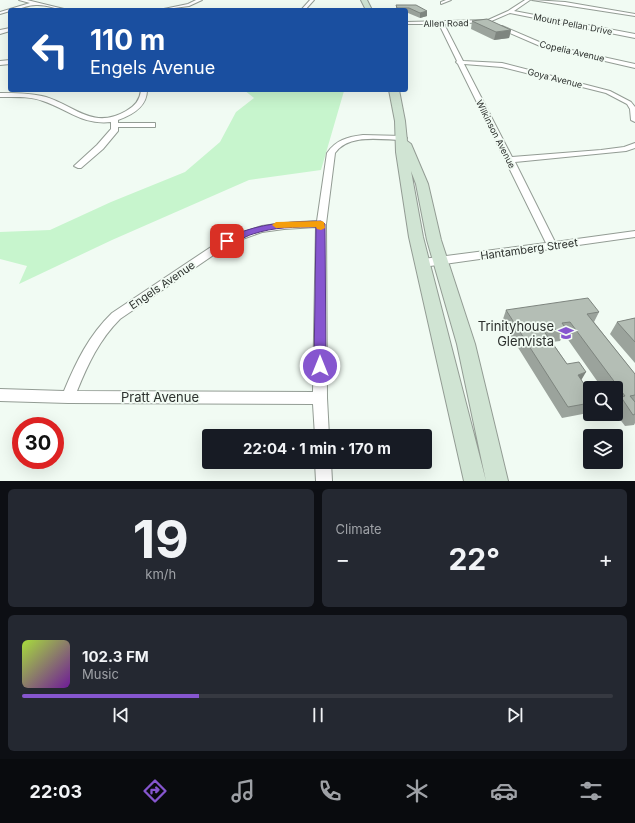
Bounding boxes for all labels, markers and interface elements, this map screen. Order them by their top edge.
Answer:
street label: Mount Pellan Drive [533,11,613,37]
street label: Allen Road [423,17,469,29]
text: 110 m [90,23,165,57]
icon: left [24,24,76,76]
street label: Copelia Avenue [538,38,606,64]
text: Engels Avenue [90,57,215,78]
street label: Goya Avenue [526,66,584,90]
street label: Wilkinson Avenue [474,98,518,170]
pin [210,224,244,258]
icon: arrive [216,230,238,252]
street label: Hantamberg Street [479,235,579,263]
street label: Engels Avenue [126,258,198,312]
place label: Trinityhouse Glenvista [478,318,554,349]
school or university icon: Trinityhouse Glenvista [557,324,575,342]
position arrow [299,345,341,387]
map controls [583,381,623,469]
button: search [583,381,623,421]
street label: Pratt Avenue [121,389,199,405]
speed limit sign: 30 [12,417,64,469]
button: layers [583,429,623,469]
text: 22:04 · 1 min · 170 m [243,439,391,458]
text: 19 [133,508,189,571]
text: Climate [336,521,382,537]
text: 22° [448,541,500,577]
text: − [336,546,350,572]
text: + [598,546,613,572]
text: km/h [145,566,176,582]
text: 102.3 FM [82,647,149,666]
text: Music [82,666,119,682]
icon: previous [110,704,132,726]
icon: pause [307,704,329,726]
icon: next [504,704,526,726]
icon: directions [141,777,169,805]
icon: music [229,777,257,805]
icon: phone [316,777,344,805]
icon: climate [403,777,431,805]
icon: car [490,777,518,805]
icon: filters [577,777,605,805]
text: 22:03 [30,781,82,802]

